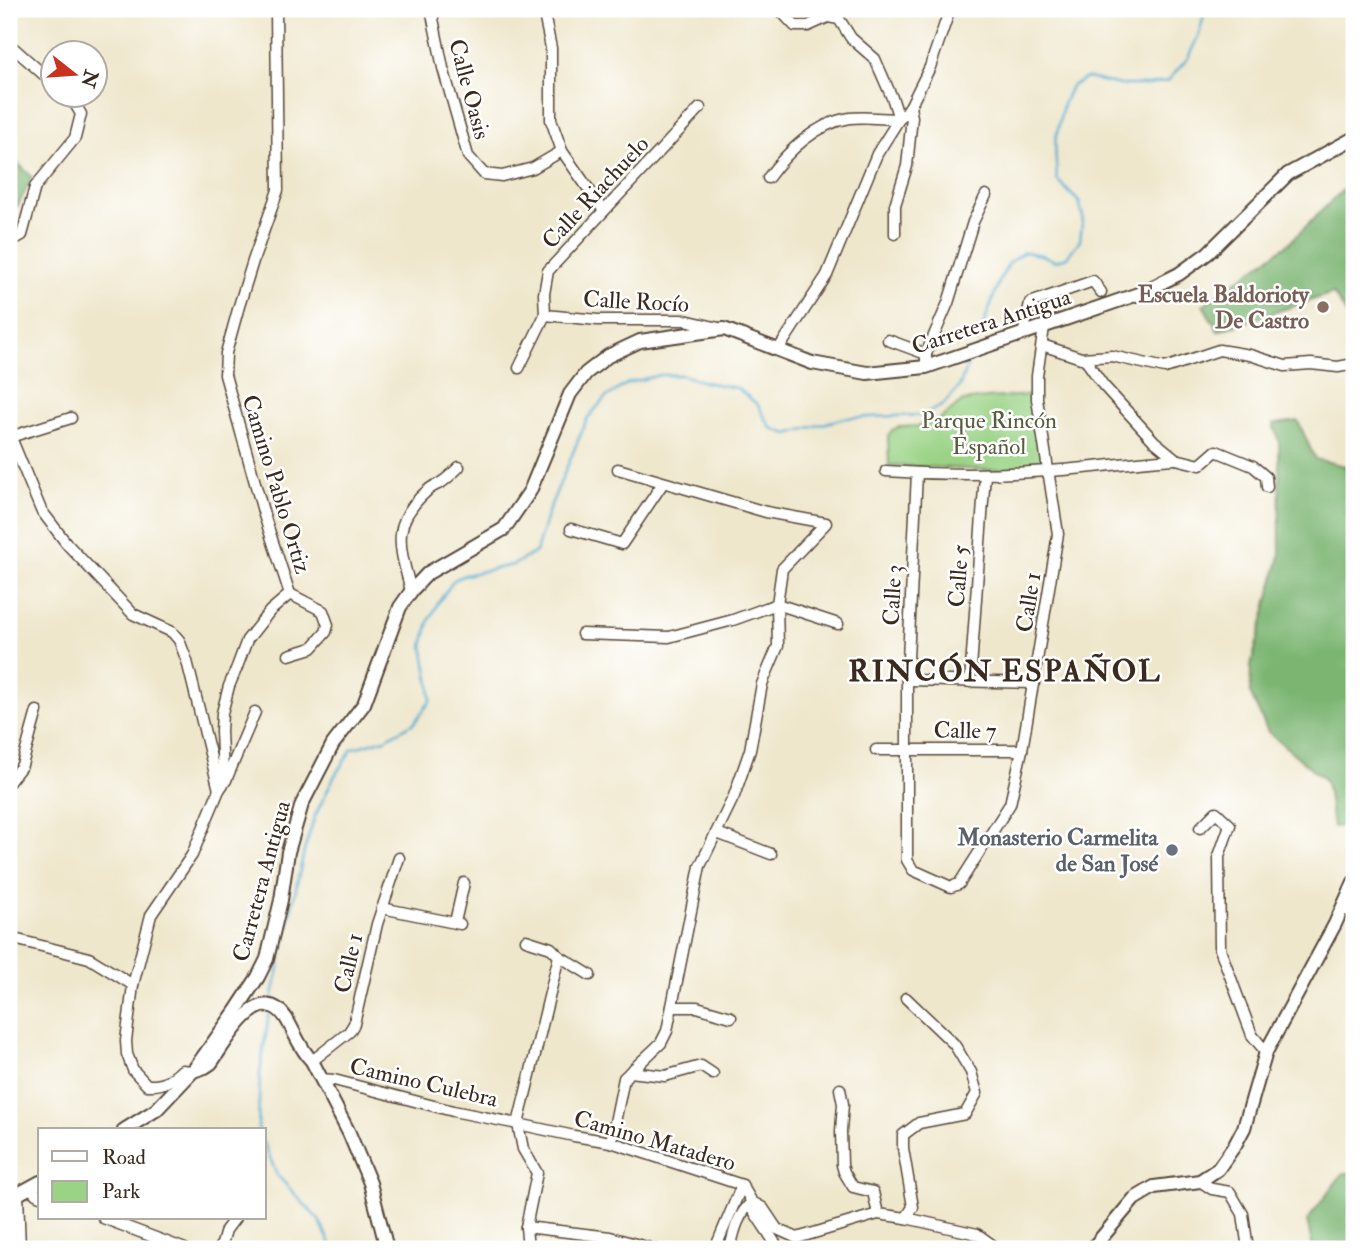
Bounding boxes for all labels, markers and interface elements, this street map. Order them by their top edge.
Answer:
street label: Calle Oasis [442,36,497,142]
north arrow [38,38,108,108]
text: N [75,66,104,91]
street label: Calle Riachuelo [536,130,655,255]
place label: Escuela Baldorioty De Castro [1138,280,1310,335]
street label: Carretera Antigua [908,282,1075,361]
street label: Calle Rocío [582,284,690,319]
marker: Escuela Baldorioty De Castro [1315,299,1331,315]
street label: Camino Pablo Ortiz [236,391,317,577]
park label: Parque Rincón Español [921,406,1057,462]
street label: Calle 5 [942,544,975,608]
street label: Calle 3 [876,564,909,626]
street label: Calle 1 [1009,570,1048,634]
district label: RINCÓN ESPAÑOL [848,652,1162,690]
street label: Calle 7 [933,715,997,746]
street label: Carretera Antigua [226,797,297,965]
place label: Monasterio Carmelita de San José [956,823,1160,879]
marker: Monasterio Carmelita de San José [1164,842,1180,858]
street label: Calle 1 [328,930,369,996]
street label: Camino Culebra [347,1051,501,1114]
street label: Camino Matadero [571,1104,739,1177]
legend [38,1128,266,1220]
text: Road [102,1144,147,1171]
text: Park [102,1178,140,1205]

